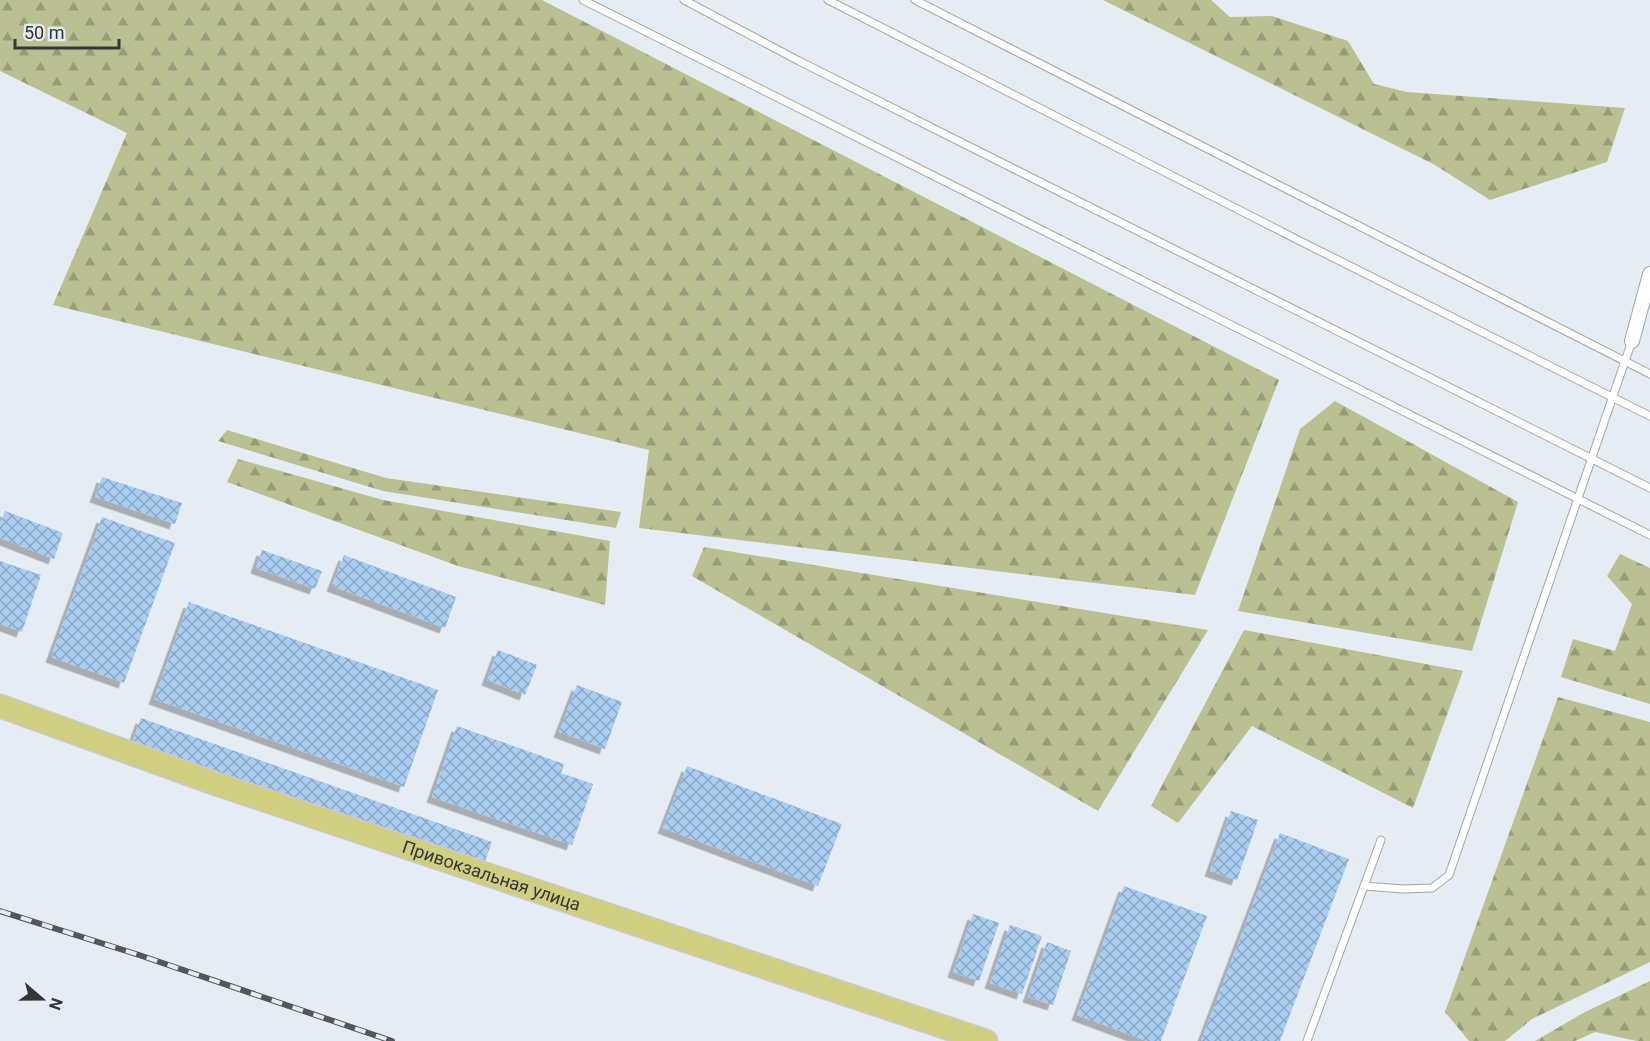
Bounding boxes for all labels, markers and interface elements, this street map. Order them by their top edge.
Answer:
scale bar [15,12,118,50]
text: 50 m [24,22,64,43]
street label: Привокзальная улица [400,836,583,915]
north arrow [12,969,72,1029]
text: N [45,995,66,1013]

